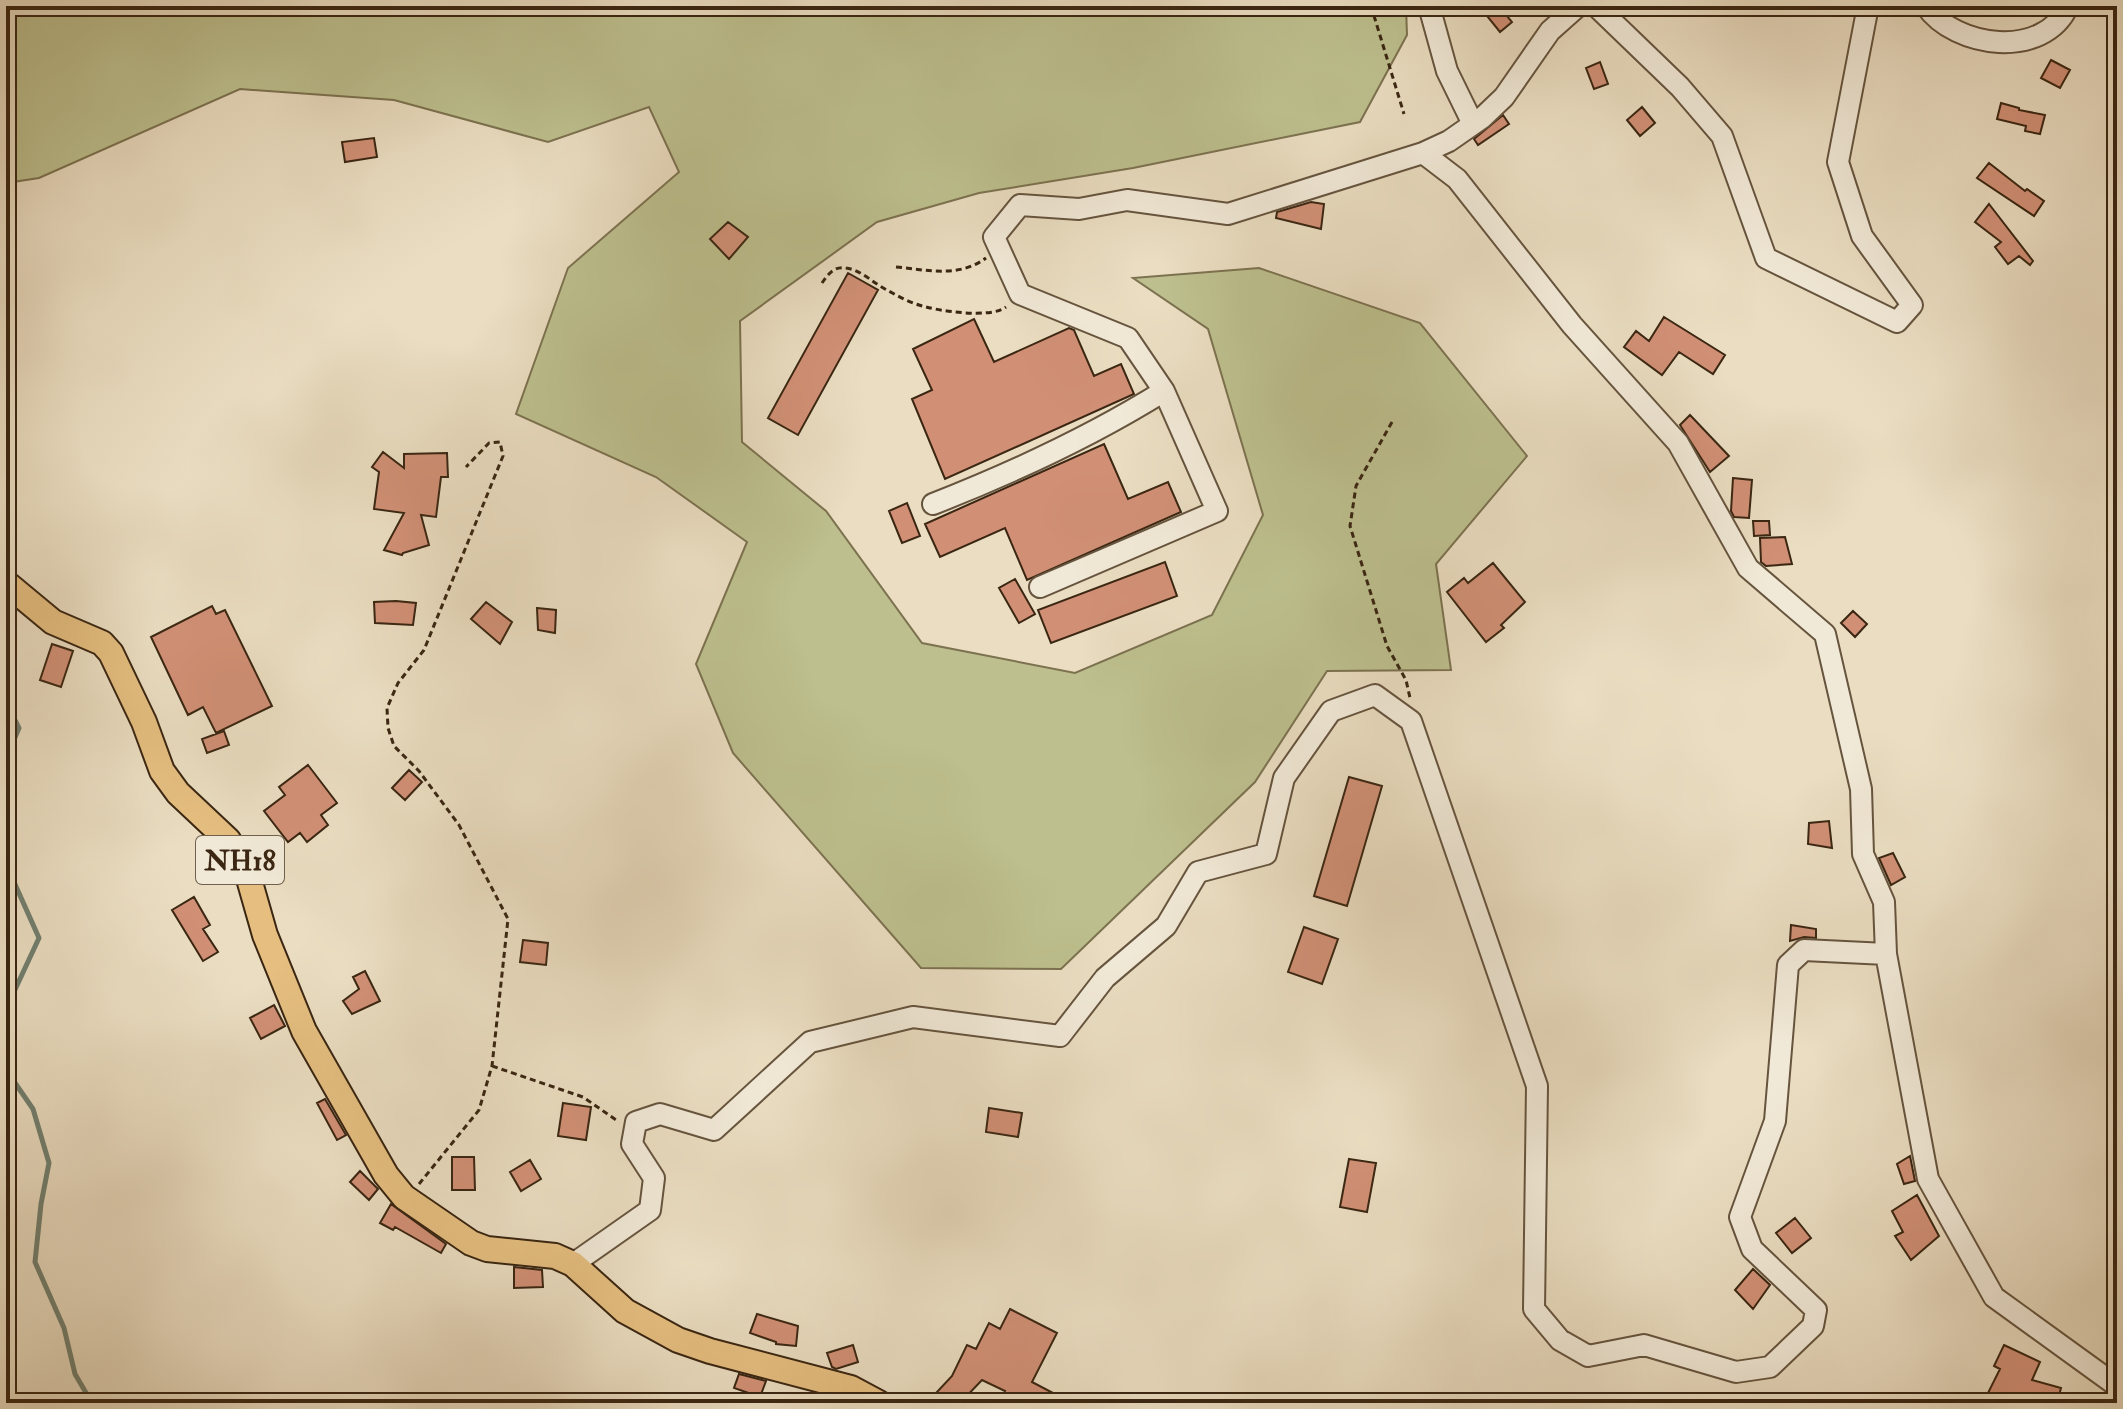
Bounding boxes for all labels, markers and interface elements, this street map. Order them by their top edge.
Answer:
road number: NH18 [196,836,284,884]

